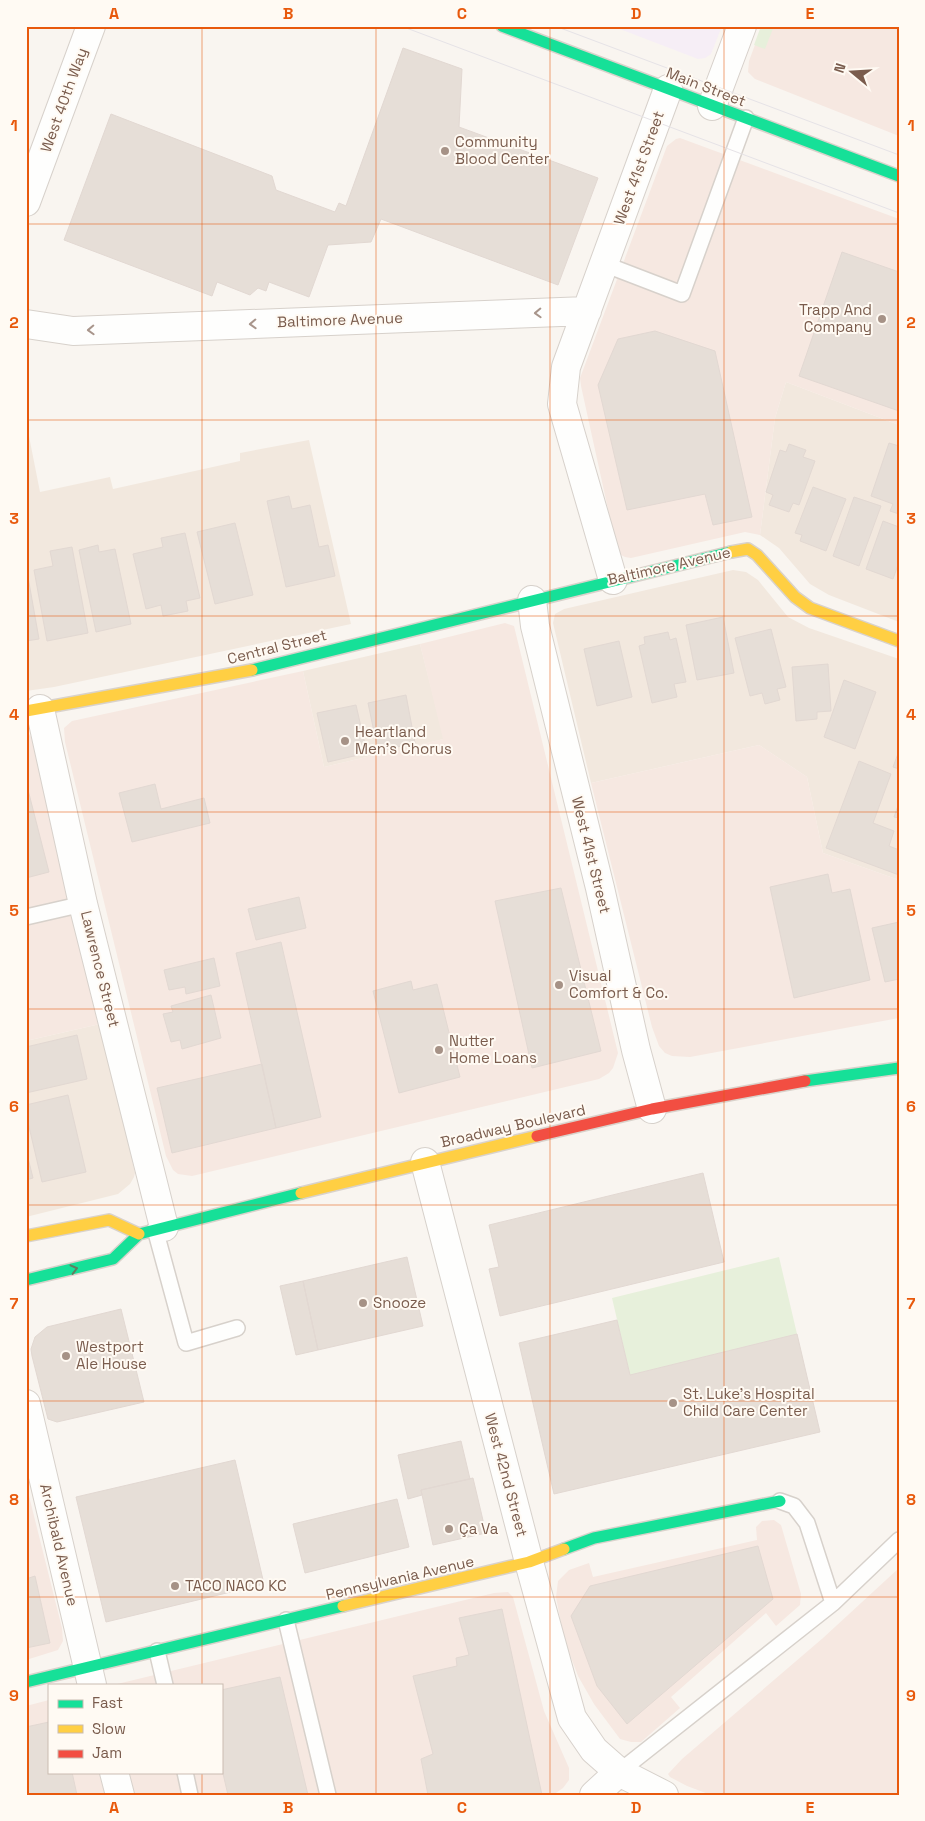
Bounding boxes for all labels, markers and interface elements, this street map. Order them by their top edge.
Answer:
text: A [109,3,119,24]
text: B [283,3,293,24]
text: C [457,3,467,24]
text: D [631,3,641,24]
text: E [806,3,815,24]
street label: West 40th Way [36,45,91,155]
north arrow [828,48,878,98]
text: N [830,61,850,75]
street label: Main Street [663,63,749,111]
street label: West 41st Street [609,108,668,227]
text: 1 [10,115,18,136]
text: 1 [907,115,915,136]
place label: Community Blood Center [455,132,550,168]
marker: Community Blood Center [439,145,451,157]
place label: Trapp And Company [799,300,872,336]
one-way arrow [534,307,542,318]
street label: Baltimore Avenue [277,308,403,331]
text: 2 [9,312,19,333]
text: 2 [906,312,916,333]
marker: Trapp And Company [876,313,888,325]
one-way arrow [249,318,257,329]
one-way arrow [87,325,94,335]
text: 3 [9,508,19,529]
text: 3 [906,508,916,529]
street label: Baltimore Avenue [605,542,732,589]
street label: Central Street [225,625,329,668]
text: 4 [9,704,19,725]
text: 4 [906,704,916,725]
place label: Heartland Men's Chorus [355,722,452,758]
marker: Heartland Men's Chorus [339,735,351,747]
street label: West 41st Street [568,794,615,915]
text: 5 [9,900,19,921]
text: 5 [906,900,916,921]
street label: Lawrence Street [77,909,124,1029]
place label: Visual Comfort & Co. [569,966,668,1002]
marker: Visual Comfort & Co. [553,979,565,991]
place label: Nutter Home Loans [449,1031,537,1067]
marker: Nutter Home Loans [433,1044,445,1056]
text: 6 [9,1096,19,1117]
text: 6 [906,1096,916,1117]
street label: Broadway Boulevard [439,1100,587,1151]
one-way arrow [69,1264,78,1275]
text: 7 [10,1293,19,1314]
place label: Snooze [373,1293,426,1312]
text: 7 [907,1293,916,1314]
marker: Snooze [357,1297,369,1309]
place label: Westport Ale House [76,1337,147,1373]
marker: Westport Ale House [60,1350,72,1362]
place label: St. Luke's Hospital Child Care Center [683,1384,815,1420]
marker: St. Luke's Hospital Child Care Center [667,1397,679,1409]
street label: West 42nd Street [481,1411,532,1539]
street label: Archibald Avenue [36,1482,83,1608]
text: 8 [9,1489,19,1510]
text: 8 [906,1489,916,1510]
place label: Ça Va [459,1519,499,1538]
marker: Ça Va [443,1523,455,1535]
street label: Pennsylvania Avenue [324,1551,476,1604]
place label: TACO NACO KC [185,1576,287,1595]
marker: TACO NACO KC [169,1580,181,1592]
legend [48,1684,222,1774]
text: 9 [9,1685,19,1706]
text: 9 [906,1685,916,1706]
text: Fast [92,1693,123,1712]
text: Slow [92,1719,126,1738]
text: Jam [92,1743,122,1762]
text: A [109,1797,119,1818]
text: B [283,1797,293,1818]
text: C [457,1797,467,1818]
text: D [631,1797,641,1818]
text: E [806,1797,815,1818]

